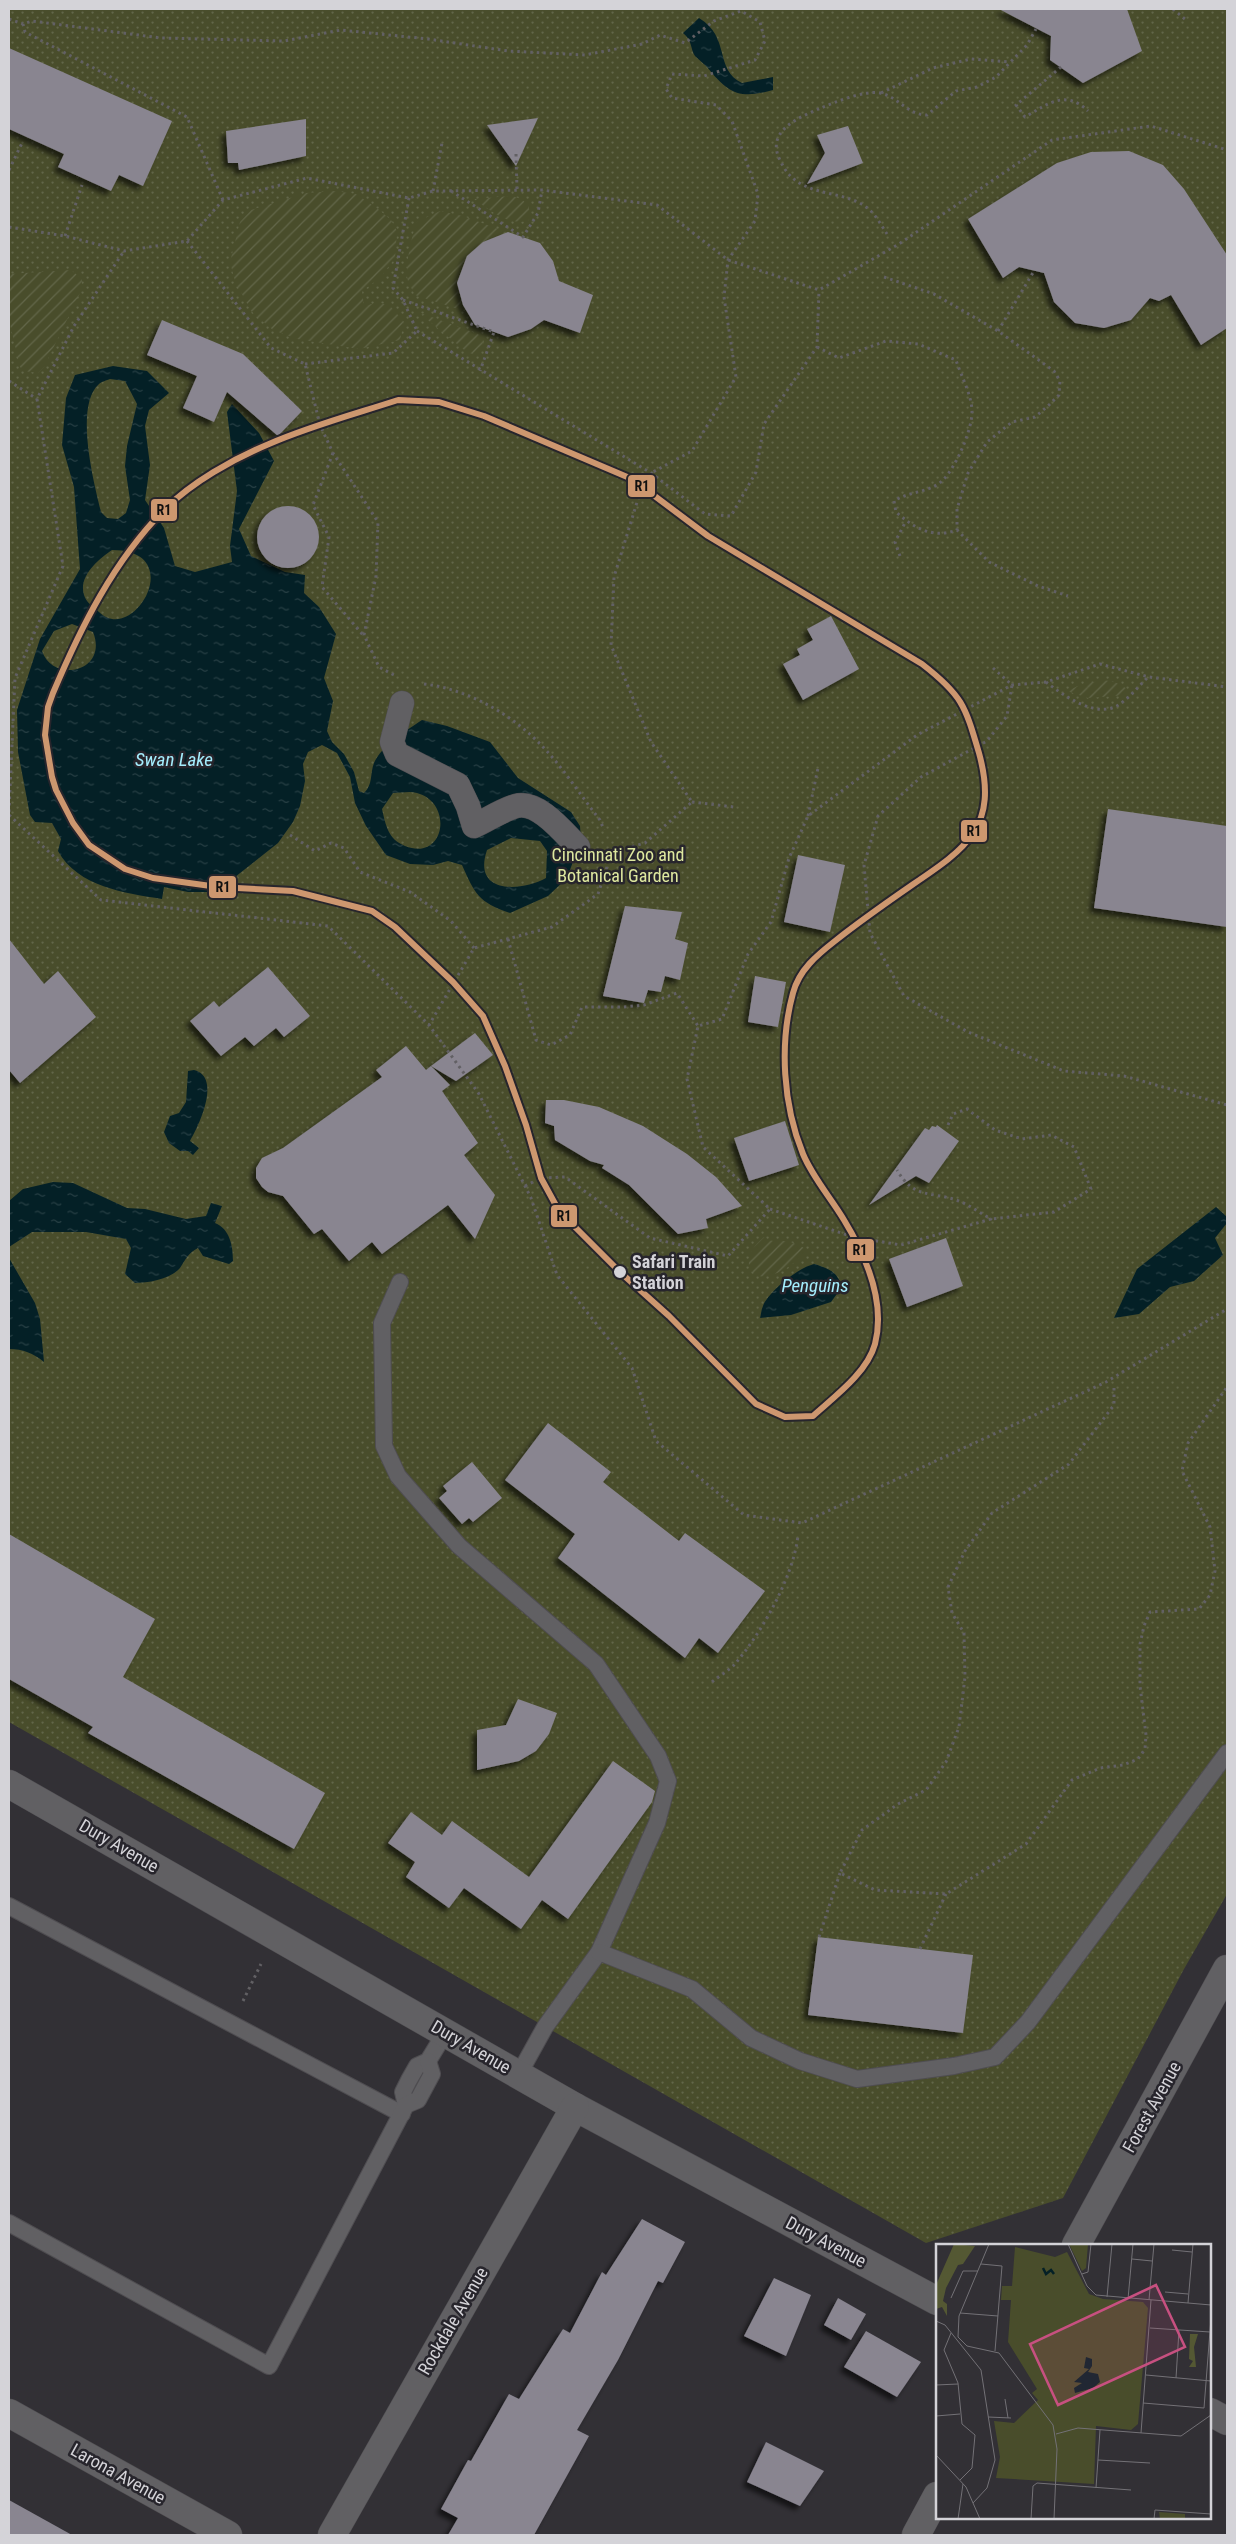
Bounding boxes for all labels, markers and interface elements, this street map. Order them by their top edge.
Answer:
line badge: R1 [627,474,656,498]
text: R1 [635,478,649,494]
line badge: R1 [150,498,178,522]
text: R1 [157,502,171,518]
water label: Swan Lake [135,748,213,771]
line badge: R1 [960,819,988,843]
text: R1 [967,823,981,839]
park label: Cincinnati Zoo and Botanical Garden [552,844,684,886]
line badge: R1 [208,875,237,899]
text: R1 [216,879,230,895]
line badge: R1 [550,1204,578,1228]
text: R1 [557,1208,571,1224]
line badge: R1 [846,1238,875,1262]
text: R1 [853,1242,867,1258]
place label: Safari Train Station [632,1251,715,1293]
marker: Safari Train Station [612,1264,628,1280]
water label: Penguins [781,1274,849,1297]
street label: Dury Avenue [76,1814,163,1877]
street label: Dury Avenue [428,2015,515,2078]
street label: Forest Avenue [1118,2058,1185,2156]
street label: Dury Avenue [782,2212,870,2272]
inset map [936,2244,1211,2519]
street label: Rockdale Avenue [413,2263,492,2378]
street label: Larona Avenue [67,2439,169,2508]

